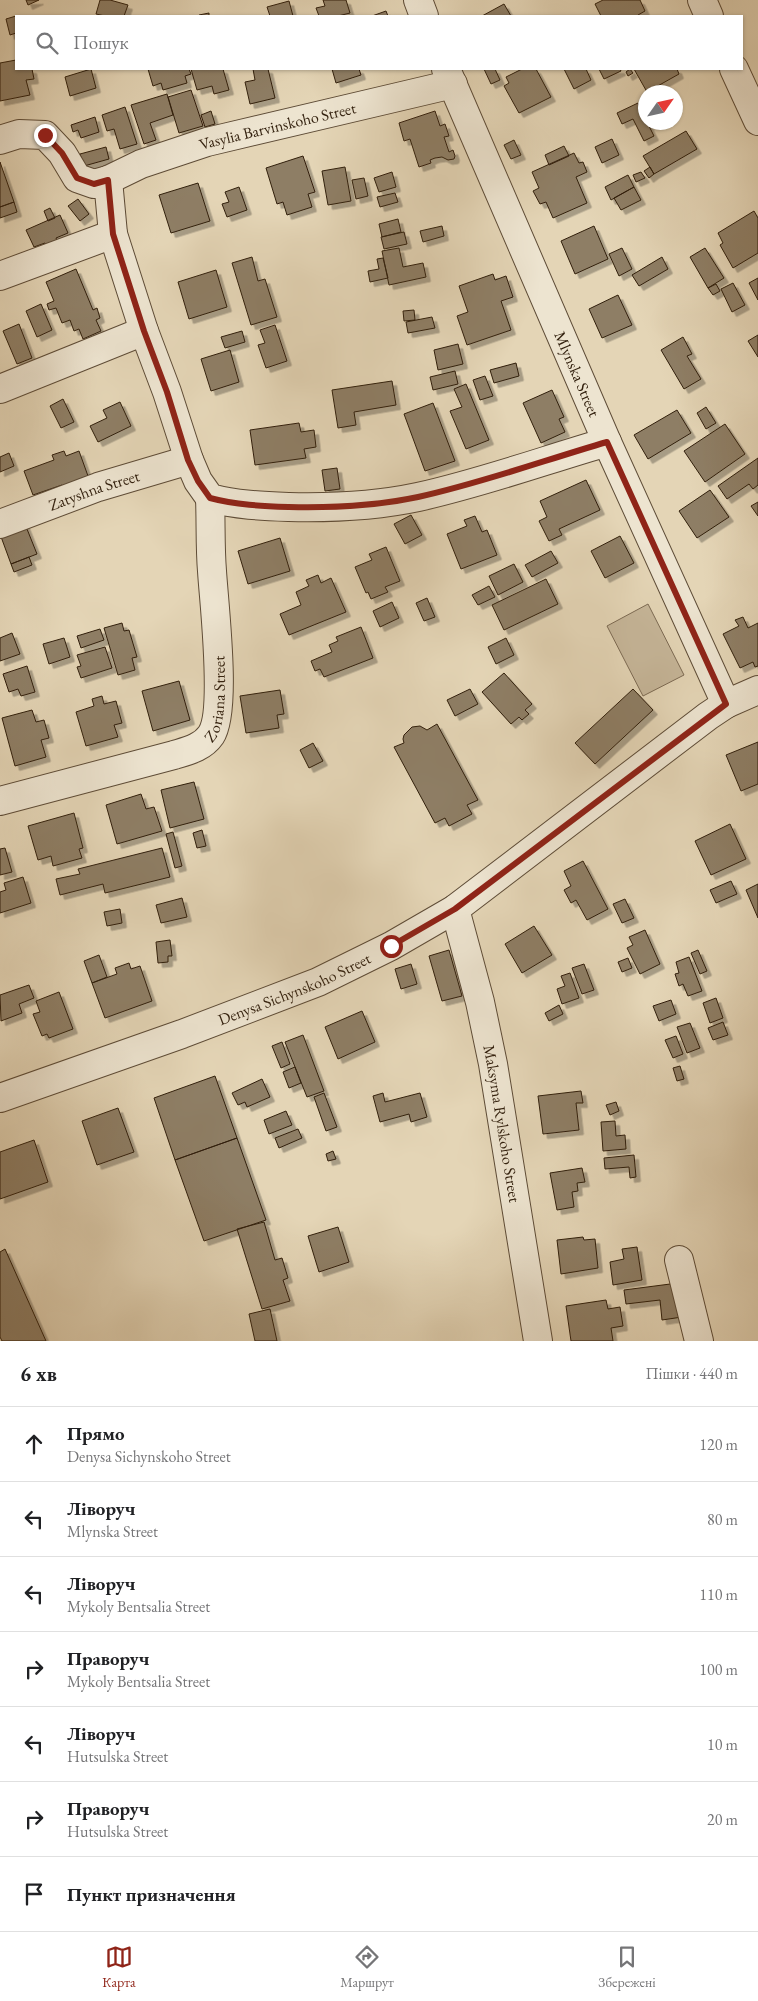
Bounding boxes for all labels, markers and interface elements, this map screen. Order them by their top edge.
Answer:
search box [15,15,743,70]
icon: search [33,29,61,57]
text: Пошук [73,30,129,55]
north arrow [638,85,683,130]
street label: Vasylia Barvinskoho Street [196,97,358,154]
route end [34,124,57,147]
street label: Mlynska Street [550,328,605,420]
street label: Zatyshna Street [46,465,142,515]
street label: Zoriana Street [199,655,229,746]
route start [380,935,403,958]
street label: Denysa Sichynskoho Street [215,947,374,1030]
street label: Maksyma Rylskoho Street [479,1043,526,1204]
text: 6 хв [20,1360,57,1387]
text: Пішки · 440 m [645,1363,738,1384]
text: Прямо [67,1421,125,1446]
icon: ahead [20,1430,48,1458]
text: 120 m [699,1434,738,1455]
text: Denysa Sichynskoho Street [67,1446,231,1467]
text: Ліворуч [67,1496,135,1521]
icon: left [20,1505,48,1533]
text: 80 m [707,1509,738,1530]
text: Mlynska Street [67,1521,158,1542]
text: Ліворуч [67,1571,135,1596]
icon: left [20,1580,48,1608]
text: 110 m [699,1584,738,1605]
text: Mykoly Bentsalia Street [67,1596,210,1617]
text: Праворуч [67,1646,149,1671]
icon: right [20,1655,48,1683]
text: 100 m [699,1659,738,1680]
text: Mykoly Bentsalia Street [67,1671,210,1692]
text: Ліворуч [67,1721,135,1746]
icon: left [20,1730,48,1758]
text: 10 m [707,1734,738,1755]
text: Hutsulska Street [67,1746,168,1767]
text: Праворуч [67,1796,149,1821]
icon: right [20,1805,48,1833]
text: 20 m [707,1809,738,1830]
text: Hutsulska Street [67,1821,168,1842]
icon: arrive [20,1880,48,1908]
text: Пункт призначення [67,1882,236,1907]
tab: Карта [102,1943,136,1991]
tab: Маршрут [340,1943,394,1991]
tab: Збережені [598,1943,656,1991]

